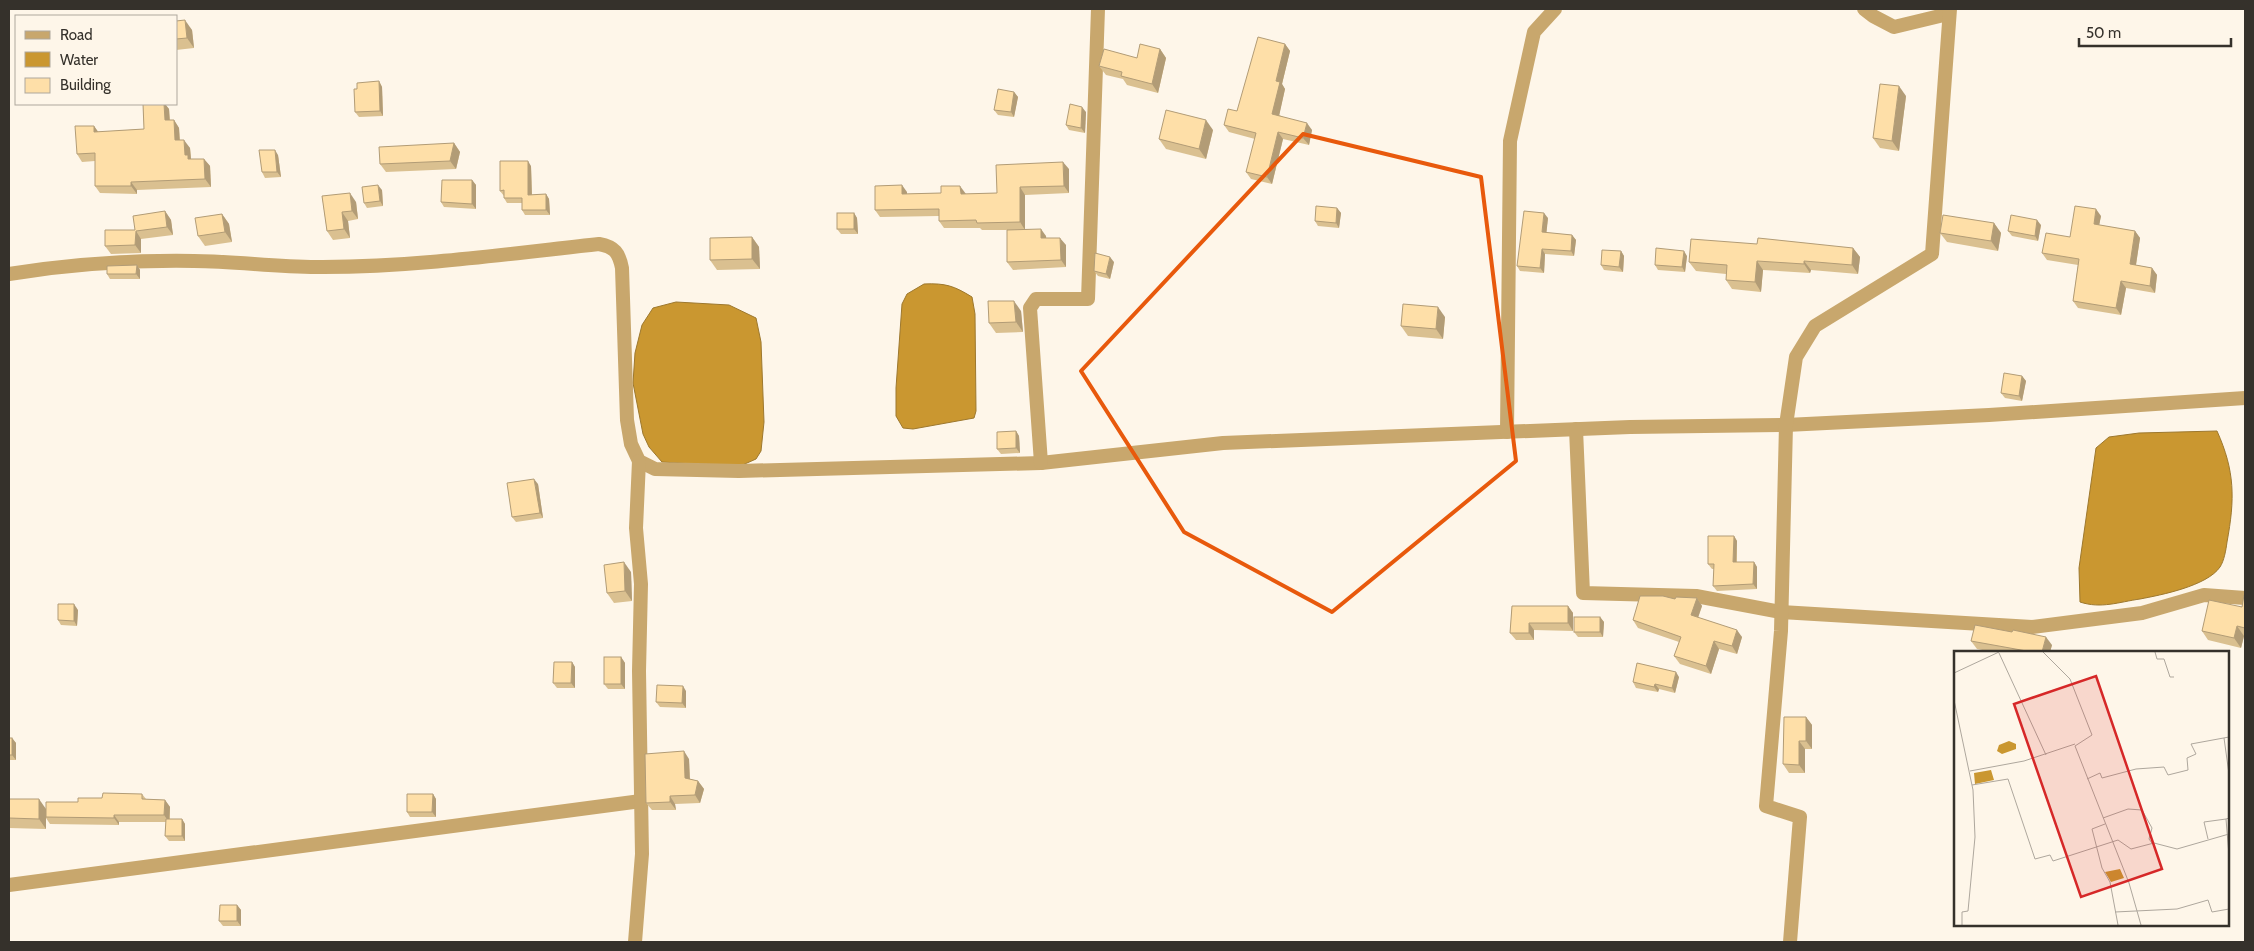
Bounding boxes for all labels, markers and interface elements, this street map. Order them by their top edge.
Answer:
legend [15,15,178,105]
scale bar [2079,15,2232,47]
text: 50 m [2086,24,2121,42]
text: Road [60,26,93,44]
text: Water [60,51,98,69]
text: Building [60,76,111,94]
inset map [1954,651,2229,926]

